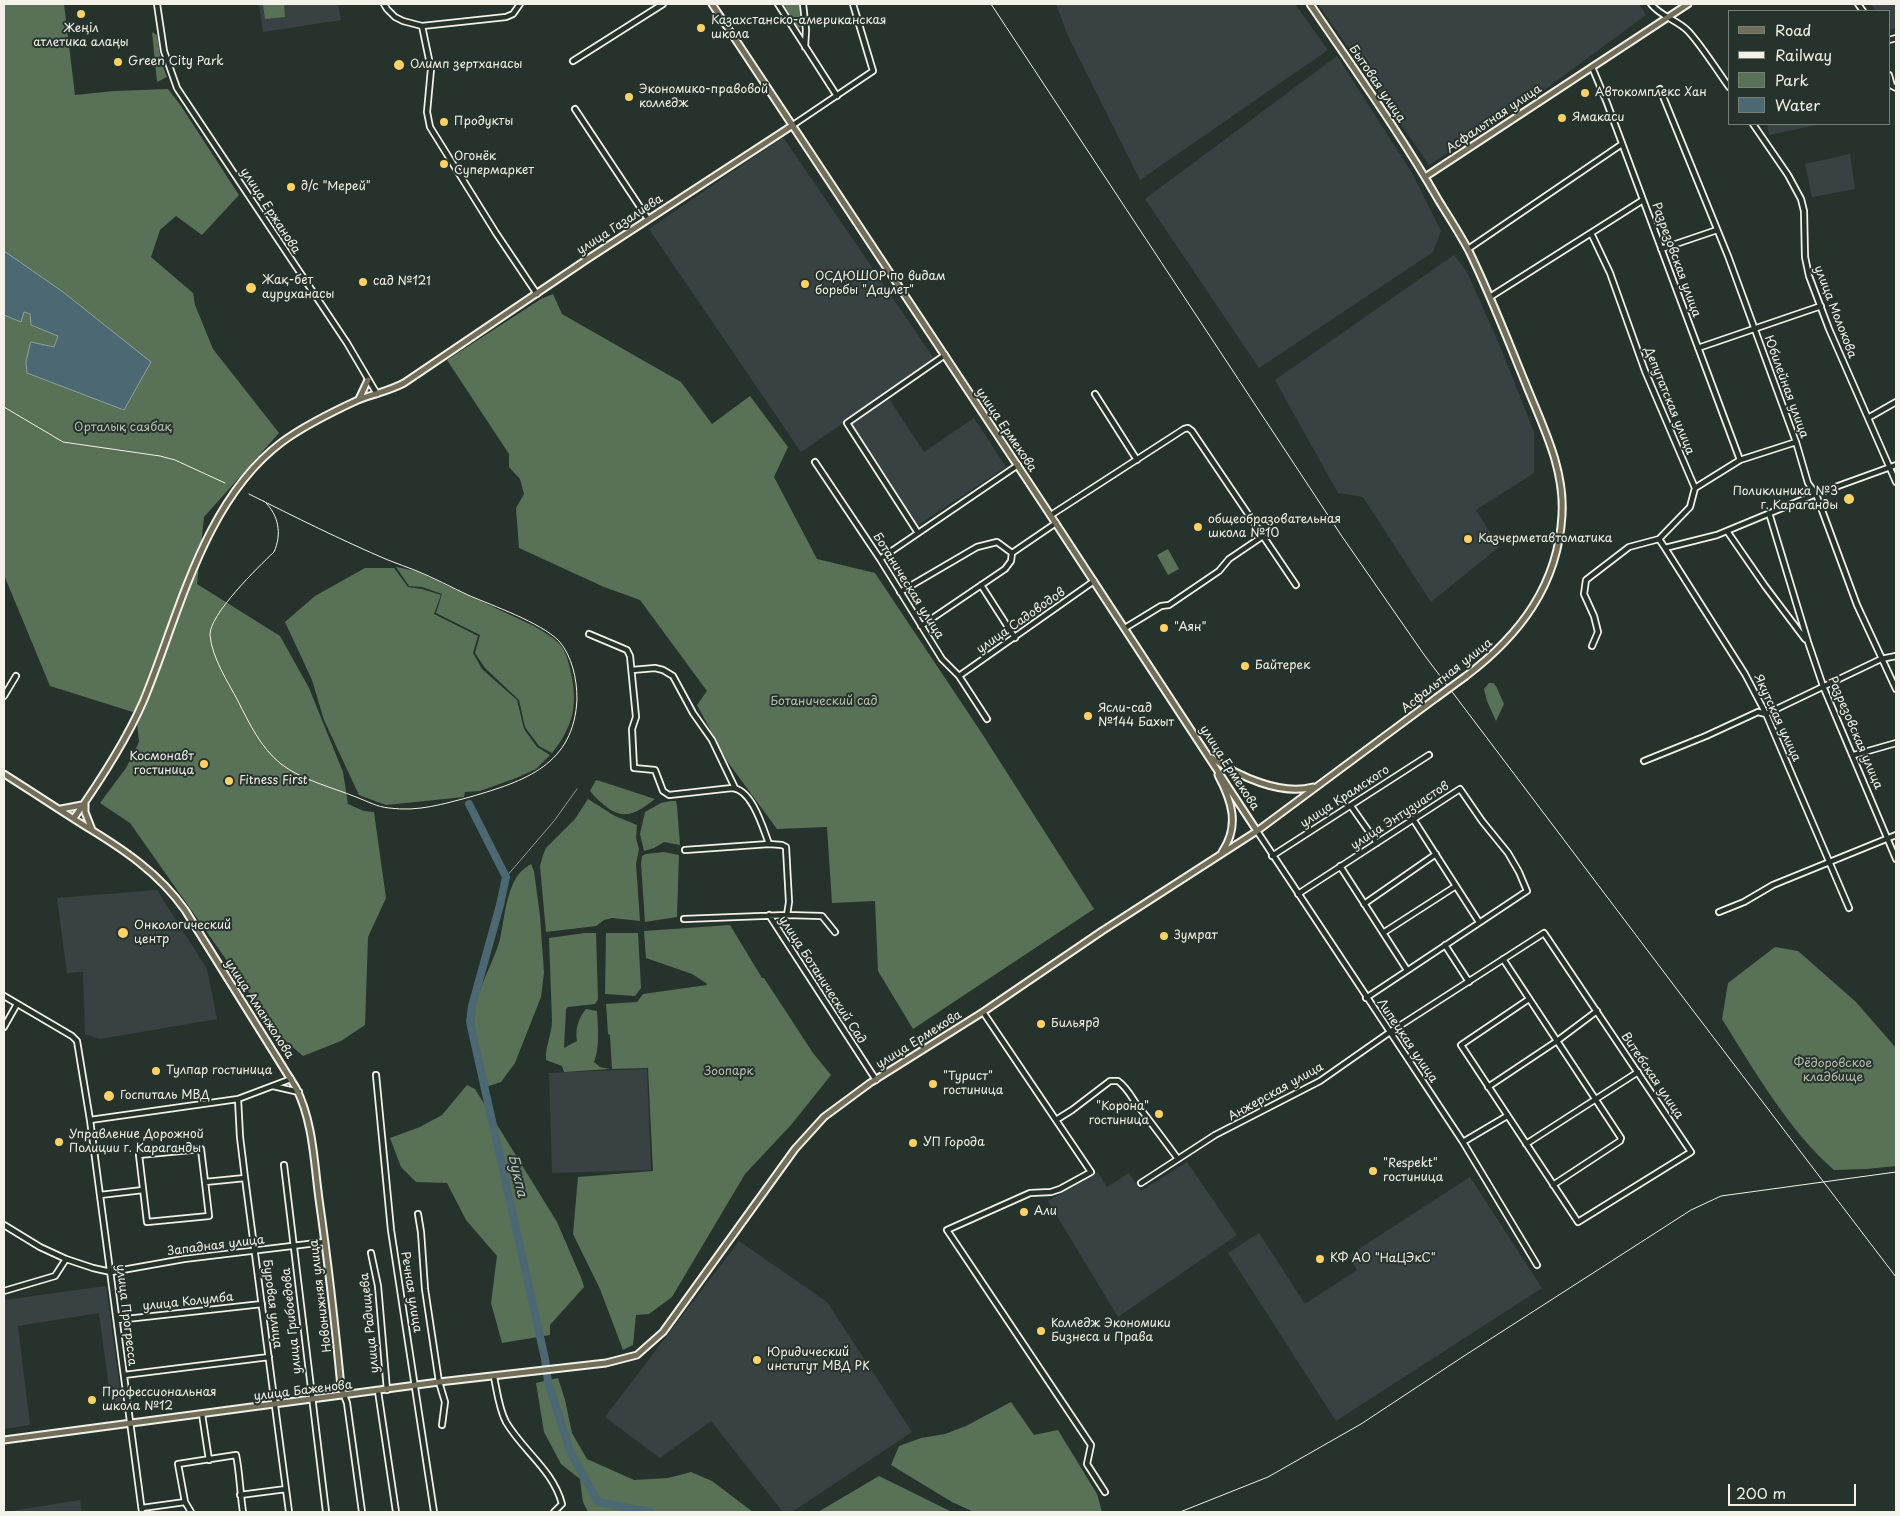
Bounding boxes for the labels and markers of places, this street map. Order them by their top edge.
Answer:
marker: Жеңіл атлетика алаңы [75,8,87,20]
place label: Казахстанско-американская школа [711,14,886,42]
place label: Жеңіл атлетика алаңы [33,22,129,50]
marker: Казахстанско-американская школа [695,22,707,34]
place label: Green City Park [128,55,224,69]
marker: Green City Park [112,56,124,68]
marker: Олимп зертханасы [392,58,406,72]
place label: Олимп зертханасы [410,58,522,72]
place label: Экономико-правовой колледж [639,83,768,111]
place label: Автокомплекс Хан [1595,86,1707,100]
marker: Автокомплекс Хан [1579,87,1591,99]
marker: Экономико-правовой колледж [623,91,635,103]
place label: Ямакаси [1572,111,1624,125]
marker: Ямакаси [1556,112,1568,124]
place label: Продукты [454,115,513,129]
marker: Продукты [438,116,450,128]
place label: Огонёк Супермаркет [454,150,534,178]
marker: Огонёк Супермаркет [438,158,450,170]
place label: д/с "Мерей" [301,180,371,194]
marker: д/с "Мерей" [285,181,297,193]
place label: ОСДЮШОР по видам борьбы "Даулет" [815,270,946,298]
place label: Жақ-бет ауруханасы [262,274,334,302]
place label: сад №121 [373,275,431,289]
marker: сад №121 [357,276,369,288]
marker: ОСДЮШОР по видам борьбы "Даулет" [799,278,811,290]
marker: Жақ-бет ауруханасы [244,281,258,295]
place label: Поликлиника №3 г. Караганды [1733,485,1838,513]
marker: Поликлиника №3 г. Караганды [1842,492,1856,506]
place label: общеобразовательная школа №10 [1208,513,1341,541]
marker: общеобразовательная школа №10 [1192,521,1204,533]
place label: Казчерметавтоматика [1478,532,1612,546]
marker: Казчерметавтоматика [1462,533,1474,545]
place label: "Аян" [1174,621,1207,635]
marker: "Аян" [1158,622,1170,634]
place label: Байтерек [1255,659,1310,673]
marker: Байтерек [1239,660,1251,672]
place label: Ясли-сад №144 Бахыт [1098,702,1174,730]
marker: Ясли-сад №144 Бахыт [1082,710,1094,722]
place label: Космонавт гостиница [130,750,194,778]
marker: Космонавт гостиница [198,758,210,770]
place label: Fitness First [239,774,308,788]
marker: Fitness First [223,775,235,787]
place label: Онкологический центр [134,919,231,947]
marker: Онкологический центр [116,926,130,940]
place label: Зумрат [1174,929,1218,943]
marker: Зумрат [1158,930,1170,942]
place label: Бильярд [1051,1017,1100,1031]
marker: Бильярд [1035,1018,1047,1030]
place label: Тулпар гостиница [166,1064,272,1078]
marker: Тулпар гостиница [150,1065,162,1077]
place label: "Турист" гостиница [943,1070,1003,1098]
marker: "Турист" гостиница [927,1078,939,1090]
marker: Госпиталь МВД [102,1089,116,1103]
place label: Госпиталь МВД [120,1089,210,1103]
place label: "Корона" гостиница [1089,1100,1149,1128]
marker: "Корона" гостиница [1153,1108,1165,1120]
place label: Управление Дорожной Полиции г. Караганды [69,1128,204,1156]
marker: Управление Дорожной Полиции г. Караганды [53,1136,65,1148]
place label: УП Города [923,1136,985,1150]
marker: УП Города [907,1137,919,1149]
place label: "Respekt" гостиница [1383,1157,1443,1185]
marker: "Respekt" гостиница [1367,1165,1379,1177]
place label: Али [1034,1205,1057,1219]
marker: Али [1018,1206,1030,1218]
place label: КФ АО "НаЦЭкС" [1330,1252,1436,1266]
marker: КФ АО "НаЦЭкС" [1314,1253,1326,1265]
place label: Колледж Экономики Бизнеса и Права [1051,1317,1171,1345]
marker: Колледж Экономики Бизнеса и Права [1035,1325,1047,1337]
place label: Юридический институт МВД РК [767,1346,870,1374]
marker: Юридический институт МВД РК [751,1354,763,1366]
place label: Профессиональная школа №12 [102,1386,217,1414]
marker: Профессиональная школа №12 [86,1394,98,1406]

